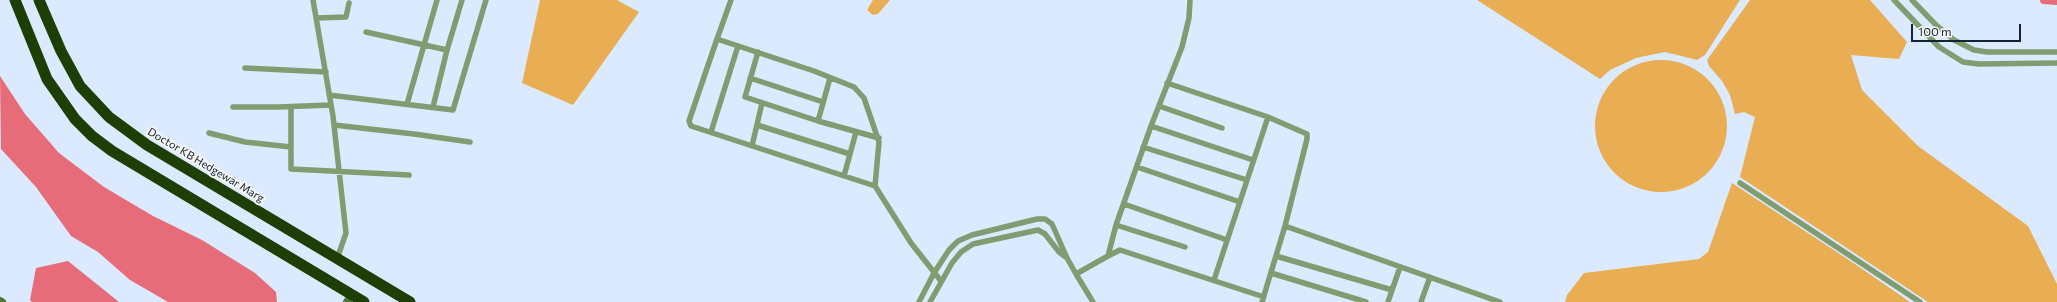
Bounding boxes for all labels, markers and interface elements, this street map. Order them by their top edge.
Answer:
scale bar [1913,16,2023,42]
text: 100 m [1918,24,1952,38]
street label: Doctor KB Hedgewar Marg [145,125,267,205]

